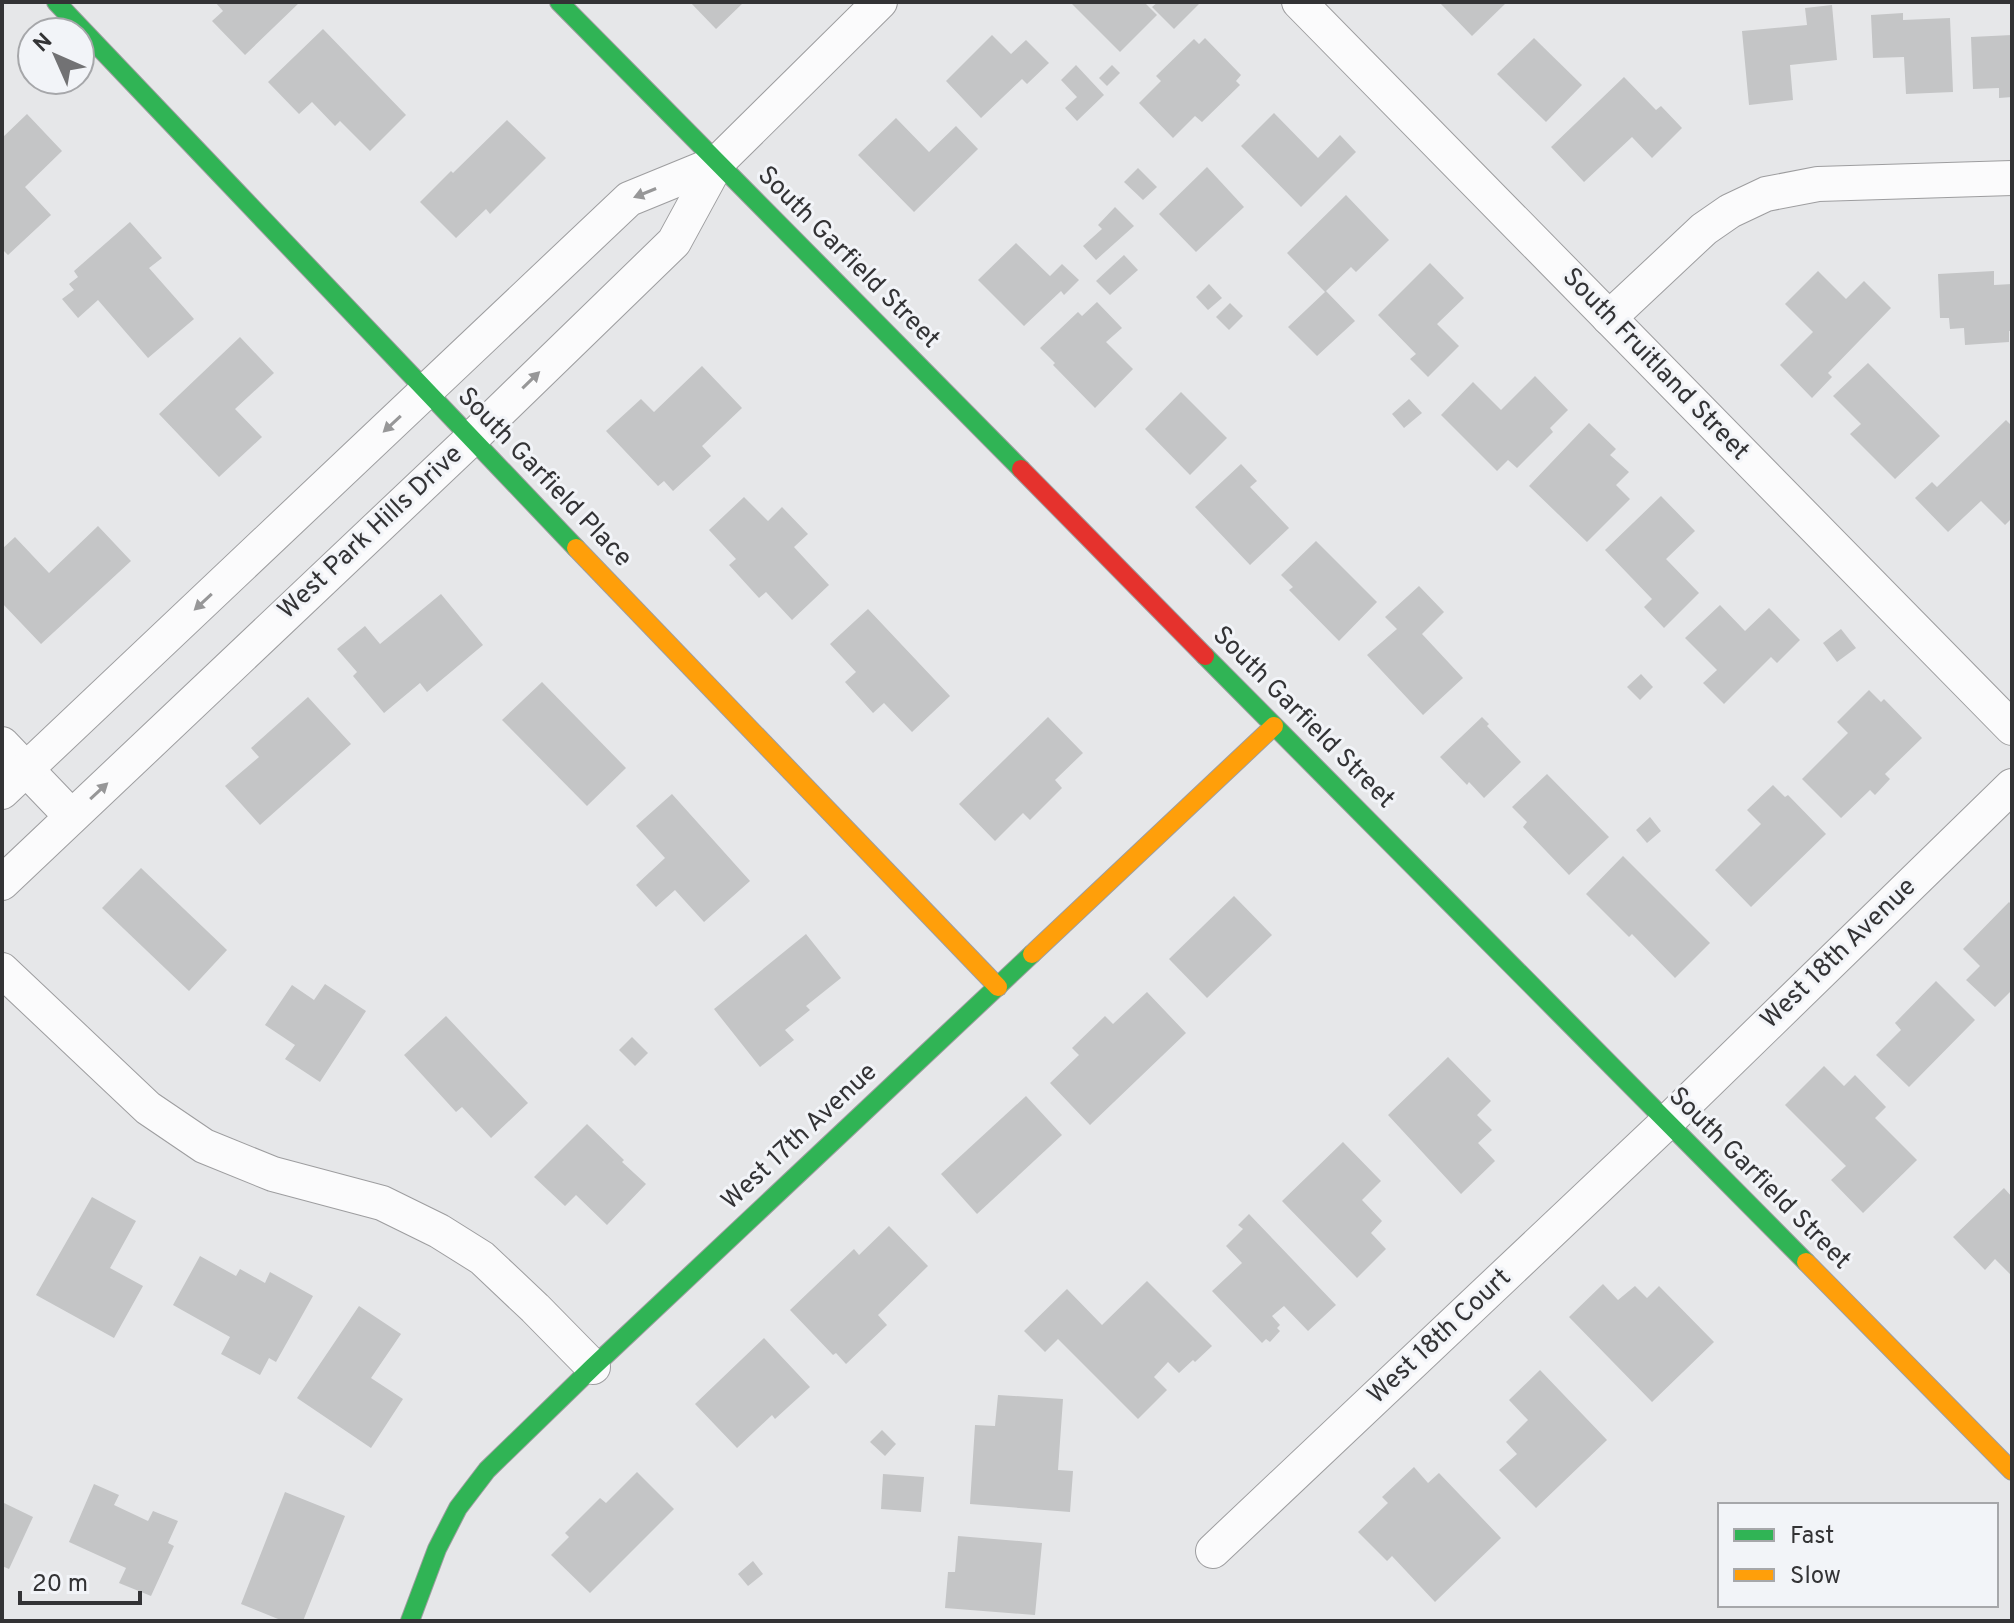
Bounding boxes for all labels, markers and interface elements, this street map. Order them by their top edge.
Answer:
north arrow [16,16,96,96]
text: N [28,28,59,59]
street label: South Garfield Street [750,160,946,356]
one-way arrow [633,186,657,199]
street label: South Fruitland Street [1554,262,1756,468]
one-way arrow [521,372,540,390]
street label: South Garfield Place [450,381,638,575]
one-way arrow [383,415,402,433]
street label: West Park Hills Drive [272,439,470,627]
one-way arrow [194,593,213,611]
street label: South Garfield Street [1205,620,1401,816]
one-way arrow [89,782,108,800]
street label: West 18th Avenue [1754,871,1924,1037]
street label: West 17th Avenue [715,1056,885,1218]
street label: South Garfield Street [1661,1081,1857,1277]
street label: West 18th Court [1361,1262,1519,1412]
legend [1718,1503,1998,1607]
text: Fast [1790,1522,1834,1552]
scale bar [20,1555,140,1605]
text: Slow [1790,1562,1841,1592]
text: 20 m [32,1570,88,1600]

